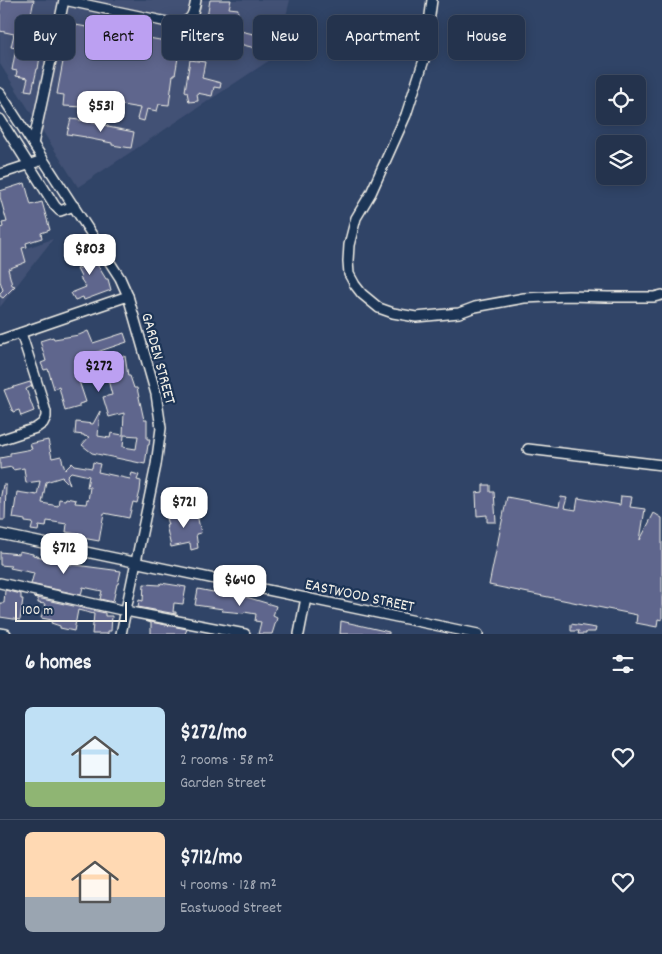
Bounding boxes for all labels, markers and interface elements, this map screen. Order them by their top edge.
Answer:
chip: Buy [15,15,75,60]
chip: Rent [85,15,152,60]
chip: Filters [162,15,243,60]
chip: New [253,15,317,60]
chip: Apartment [327,15,438,60]
chip: House [448,15,525,60]
map controls [596,75,646,185]
button: locate [596,75,646,125]
pin: $531 [71,90,131,133]
text: $531 [88,95,114,118]
button: layers [596,135,646,185]
pin: $803 [60,234,120,276]
text: $803 [75,238,105,261]
street label: GARDEN STREET [134,310,181,408]
pin: $272 [69,350,129,393]
text: $272 [85,355,113,378]
pin: $721 [154,486,214,529]
text: $721 [172,491,196,514]
pin: $712 [34,532,94,575]
text: $712 [52,537,76,560]
pin: $640 [210,564,270,607]
text: $640 [224,569,256,592]
street label: EASTWOOD STREET [303,574,417,619]
scale bar [15,599,128,622]
text: 100 m [22,601,53,621]
text: 6 homes [25,649,92,679]
icon: filters [609,650,637,678]
text: $272/mo [180,719,247,749]
icon: home [65,727,125,787]
icon: heart [609,743,637,771]
text: 2 rooms · 58 m² [180,749,274,772]
text: Garden Street [180,772,266,795]
text: $712/mo [180,844,242,874]
icon: home [65,852,125,912]
icon: heart [609,868,637,896]
text: 4 rooms · 128 m² [180,874,277,897]
text: Eastwood Street [180,897,282,920]

